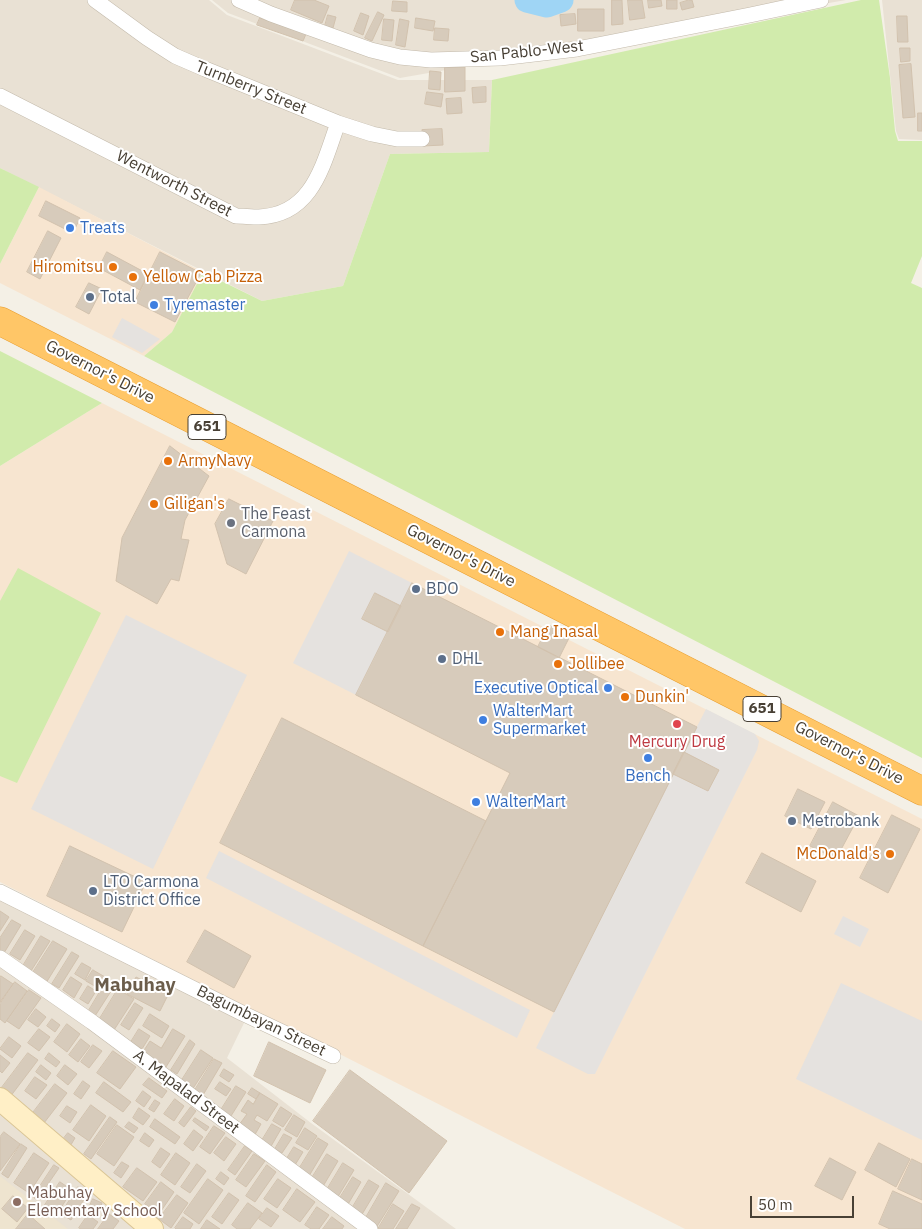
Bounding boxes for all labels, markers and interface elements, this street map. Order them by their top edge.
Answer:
street label: San Pablo-West [469,37,585,67]
street label: Turnberry Street [193,57,309,119]
street label: Wentworth Street [113,147,235,221]
place label: Treats [80,218,125,238]
marker: Treats [64,222,76,234]
place label: Hiromitsu [32,257,103,277]
marker: Hiromitsu [107,261,119,273]
place label: Yellow Cab Pizza [143,267,263,287]
marker: Yellow Cab Pizza [127,271,139,283]
place label: Total [100,287,136,307]
marker: Total [84,291,96,303]
place label: Tyremaster [164,295,245,315]
marker: Tyremaster [148,299,160,311]
street label: Governor's Drive [42,336,158,408]
road number: 651 [188,414,226,440]
place label: ArmyNavy [178,451,252,471]
marker: ArmyNavy [162,455,174,467]
place label: Giligan's [164,494,225,514]
marker: Giligan's [148,498,160,510]
place label: The Feast Carmona [241,504,311,542]
marker: The Feast Carmona [225,517,237,529]
street label: Governor's Drive [403,520,519,592]
place label: BDO [426,579,459,599]
marker: BDO [410,583,422,595]
place label: Mang Inasal [510,622,598,642]
marker: Mang Inasal [494,626,506,638]
place label: DHL [452,649,482,669]
marker: DHL [436,653,448,665]
place label: Jollibee [568,654,625,674]
marker: Jollibee [552,658,564,670]
place label: Executive Optical [474,678,598,698]
marker: Executive Optical [602,682,614,694]
place label: Dunkin' [635,687,689,707]
marker: Dunkin' [619,691,631,703]
road number: 651 [743,696,781,722]
place label: WalterMart Supermarket [493,701,586,739]
marker: WalterMart Supermarket [477,714,489,726]
street label: Governor's Drive [791,717,907,789]
marker: Mercury Drug [671,718,683,730]
place label: Mercury Drug [629,732,725,752]
marker: Bench [642,752,654,764]
place label: Bench [625,766,671,786]
place label: WalterMart [486,792,566,812]
marker: WalterMart [470,796,482,808]
place label: Metrobank [802,811,879,831]
marker: Metrobank [786,815,798,827]
place label: McDonald's [796,844,880,864]
marker: McDonald's [884,848,896,860]
place label: LTO Carmona District Office [103,872,201,910]
marker: LTO Carmona District Office [87,885,99,897]
district label: Mabuhay [94,975,176,997]
street label: Bagumbayan Street [193,981,329,1061]
street label: A. Mapalad Street [129,1046,243,1138]
place label: Mabuhay Elementary School [27,1183,162,1221]
scale bar [752,1186,856,1218]
text: 50 m [758,1195,793,1214]
marker: Mabuhay Elementary School [11,1196,23,1208]

